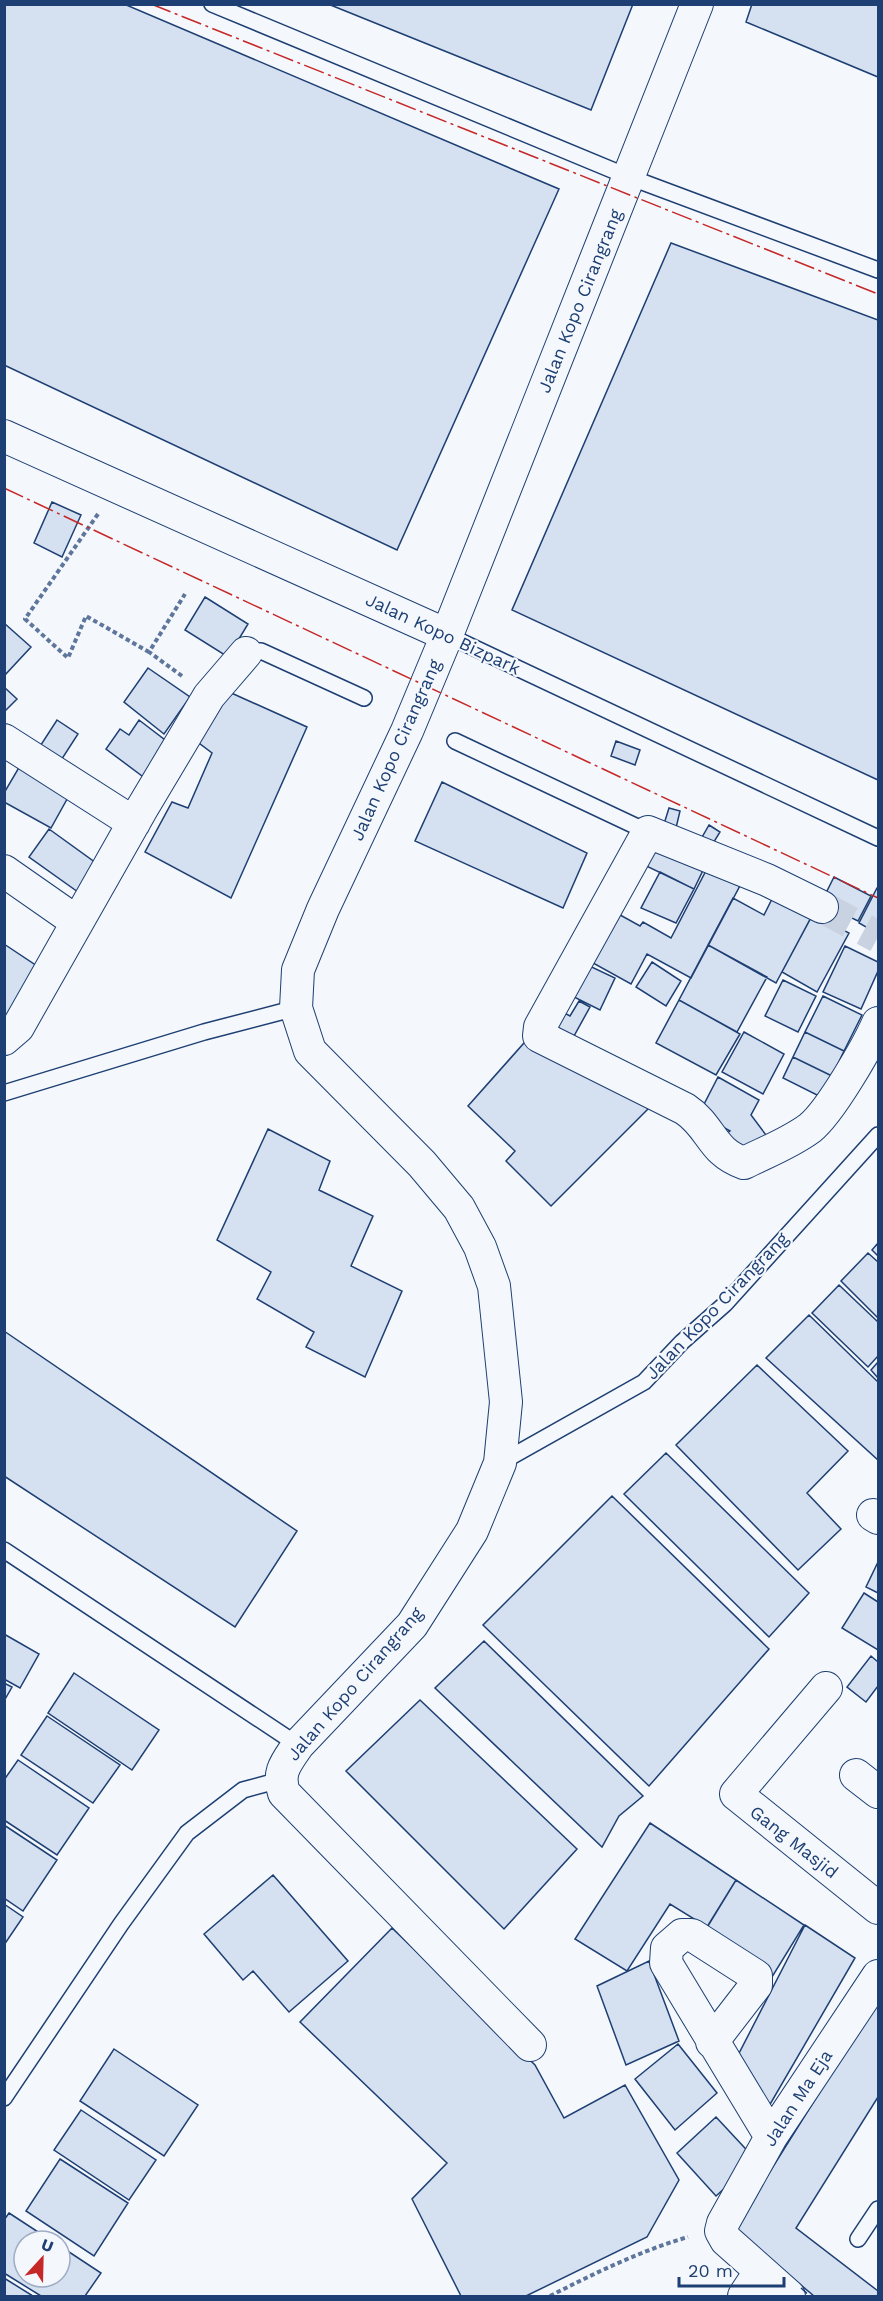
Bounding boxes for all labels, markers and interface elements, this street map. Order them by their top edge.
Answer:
street label: Jalan Kopo Cirangrang [533,206,626,396]
street label: Jalan Kopo Bizpark [363,588,524,679]
street label: Jalan Kopo Cirangrang [346,656,445,844]
street label: Jalan Kopo Cirangrang [641,1227,793,1384]
street label: Jalan Kopo Cirangrang [282,1602,427,1765]
street label: Gang Masjid [746,1801,842,1882]
street label: Jalan Ma Eja [759,2046,837,2150]
north arrow [12,2229,72,2289]
text: U [39,2235,56,2256]
scale bar [679,2250,784,2288]
text: 20 m [688,2260,733,2281]

